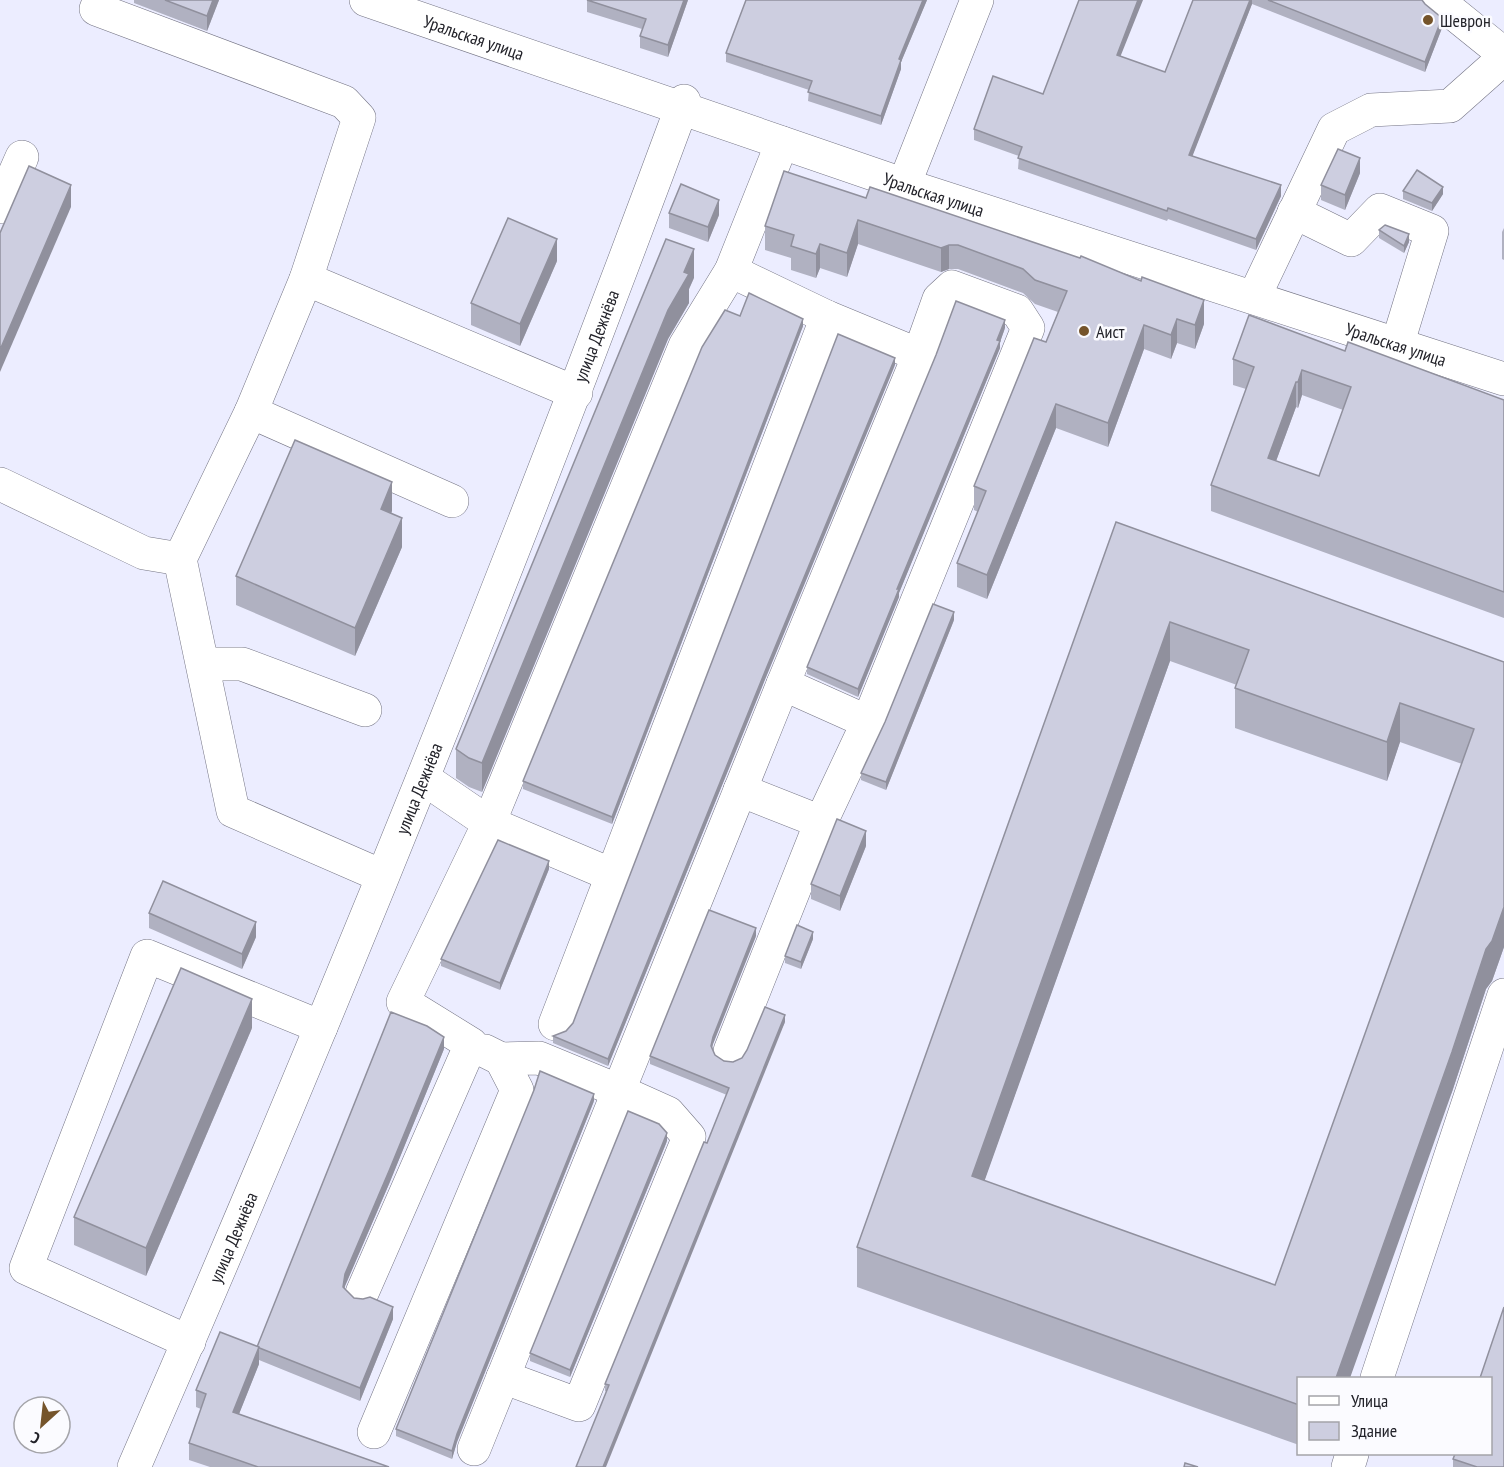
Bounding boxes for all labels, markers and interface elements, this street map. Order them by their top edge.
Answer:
street label: Уральская улица [421,9,527,65]
place label: Шеврон [1440,9,1491,32]
marker: Шеврон [1421,13,1435,27]
street label: Уральская улица [880,167,987,221]
street label: улица Дежнёва [568,287,624,385]
street label: Уральская улица [1343,317,1449,371]
place label: Аист [1096,320,1125,343]
marker: Аист [1077,324,1091,338]
street label: улица Дежнёва [390,739,447,837]
street label: улица Дежнёва [203,1188,262,1286]
legend [1297,1377,1492,1455]
text: Улица [1351,1389,1388,1412]
north arrow [12,1395,72,1455]
text: Здание [1351,1419,1397,1442]
text: С [27,1427,43,1449]

